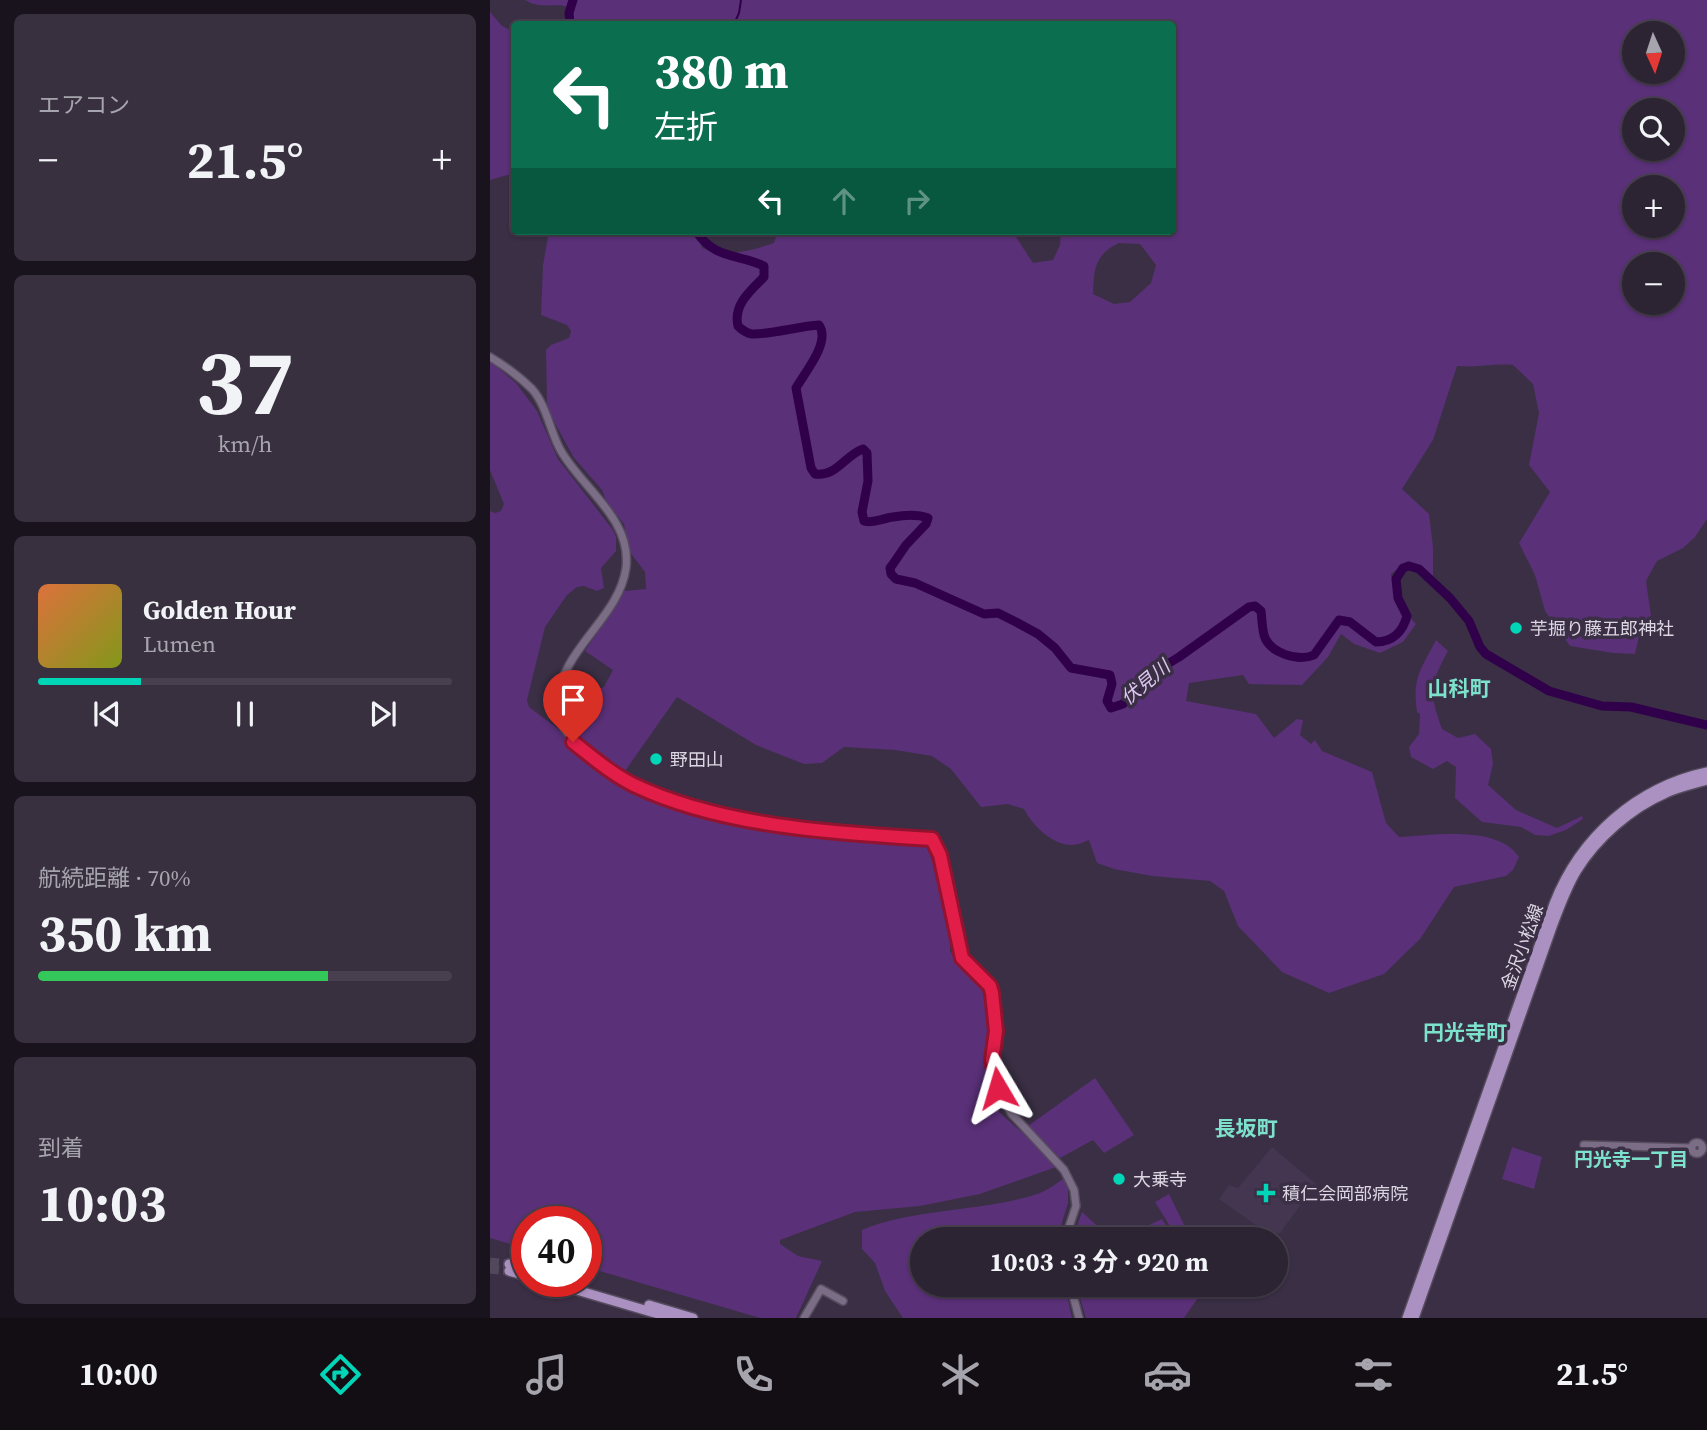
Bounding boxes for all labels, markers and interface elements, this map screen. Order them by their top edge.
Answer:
north arrow [1622,21,1685,84]
map controls [1622,21,1685,315]
text: 380 m [654,37,789,104]
icon: left [539,49,630,140]
text: エアコン [38,89,130,121]
button: search [1622,98,1685,161]
text: 左折 [654,105,718,149]
text: 21.5° [186,124,304,195]
text: − [38,134,58,186]
text: + [432,134,452,186]
button: + [1622,175,1685,238]
icon: left [752,182,790,220]
icon: ahead [825,182,863,220]
icon: right [898,182,936,220]
button: − [1622,252,1685,315]
text: 37 [196,320,294,444]
text: km/h [218,428,272,460]
text: Golden Hour [143,592,296,628]
place label: 芋掘り藤五郎神社 [1530,616,1674,641]
marker: 芋掘り藤五郎神社 [1508,620,1524,636]
text: Lumen [143,628,216,660]
water label: 伏見川 [1115,652,1177,710]
pin [543,670,603,742]
district label: 山科町 [1428,674,1491,703]
icon: arrive [554,681,592,719]
icon: previous [88,695,126,733]
icon: pause [226,695,264,733]
icon: next [364,695,402,733]
place label: 野田山 [670,747,724,772]
marker: 野田山 [648,751,664,767]
text: 航続距離 · 70% [38,862,191,894]
text: 350 km [38,897,212,968]
street label: 金沢小松線 [1495,900,1549,994]
district label: 円光寺町 [1423,1018,1507,1047]
position arrow [961,1051,1035,1125]
district label: 長坂町 [1215,1114,1278,1143]
text: 到着 [38,1132,84,1164]
district label: 円光寺一丁目 [1574,1146,1688,1172]
text: 10:03 [38,1167,166,1238]
place label: 大乗寺 [1133,1167,1187,1192]
marker: 大乗寺 [1111,1171,1127,1187]
place label: 積仁会岡部病院 [1282,1181,1408,1206]
marker: 積仁会岡部病院 [1256,1183,1276,1203]
speed limit sign: 40 [511,1206,602,1297]
text: 10:03 · 3 分 · 920 m [989,1244,1209,1280]
icon: directions [316,1350,365,1399]
icon: music [522,1350,571,1399]
icon: phone [729,1350,778,1399]
icon: climate [936,1350,985,1399]
icon: car [1143,1350,1192,1399]
icon: filters [1349,1350,1398,1399]
text: 10:00 [79,1352,158,1396]
text: 21.5° [1556,1352,1628,1396]

